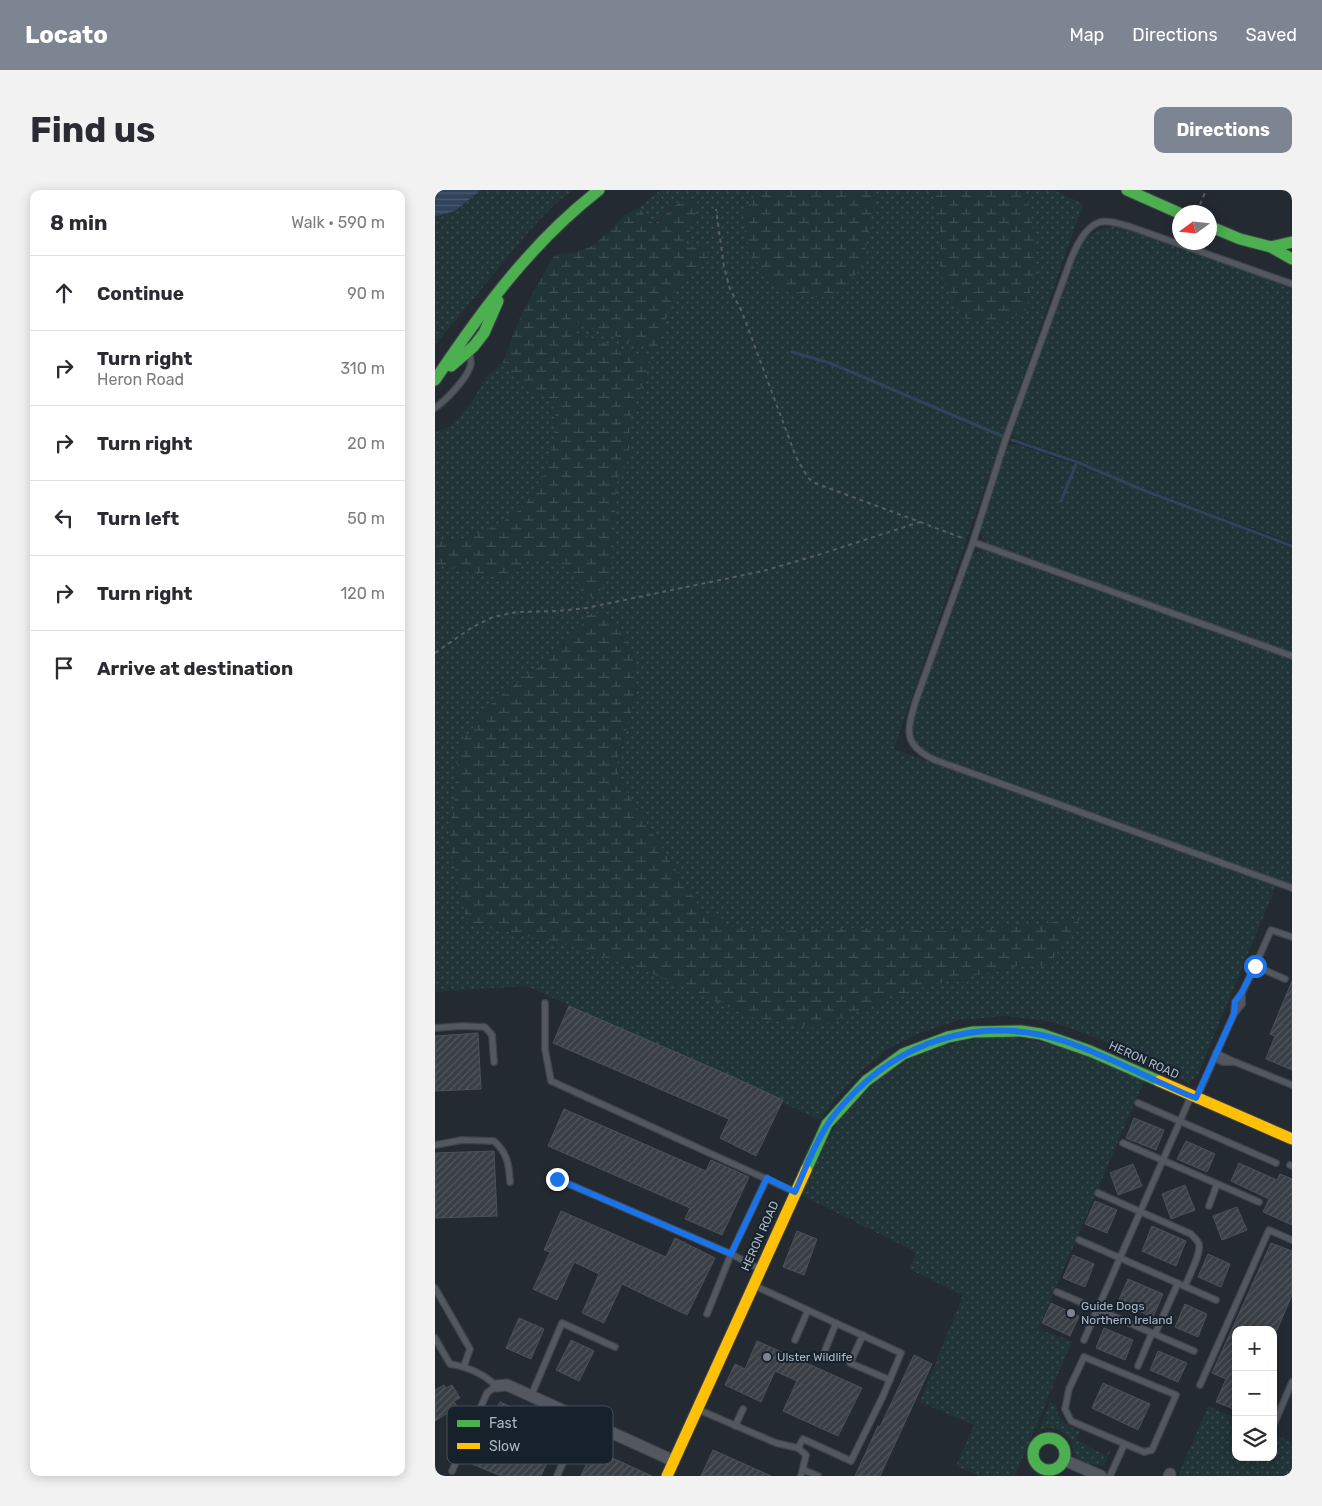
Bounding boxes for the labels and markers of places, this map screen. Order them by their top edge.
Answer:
place label: Guide Dogs Northern Ireland [1081,1299,1173,1327]
marker: Guide Dogs Northern Ireland [1065,1307,1077,1319]
place label: Ulster Wildlife [777,1350,853,1364]
marker: Ulster Wildlife [761,1351,773,1363]

